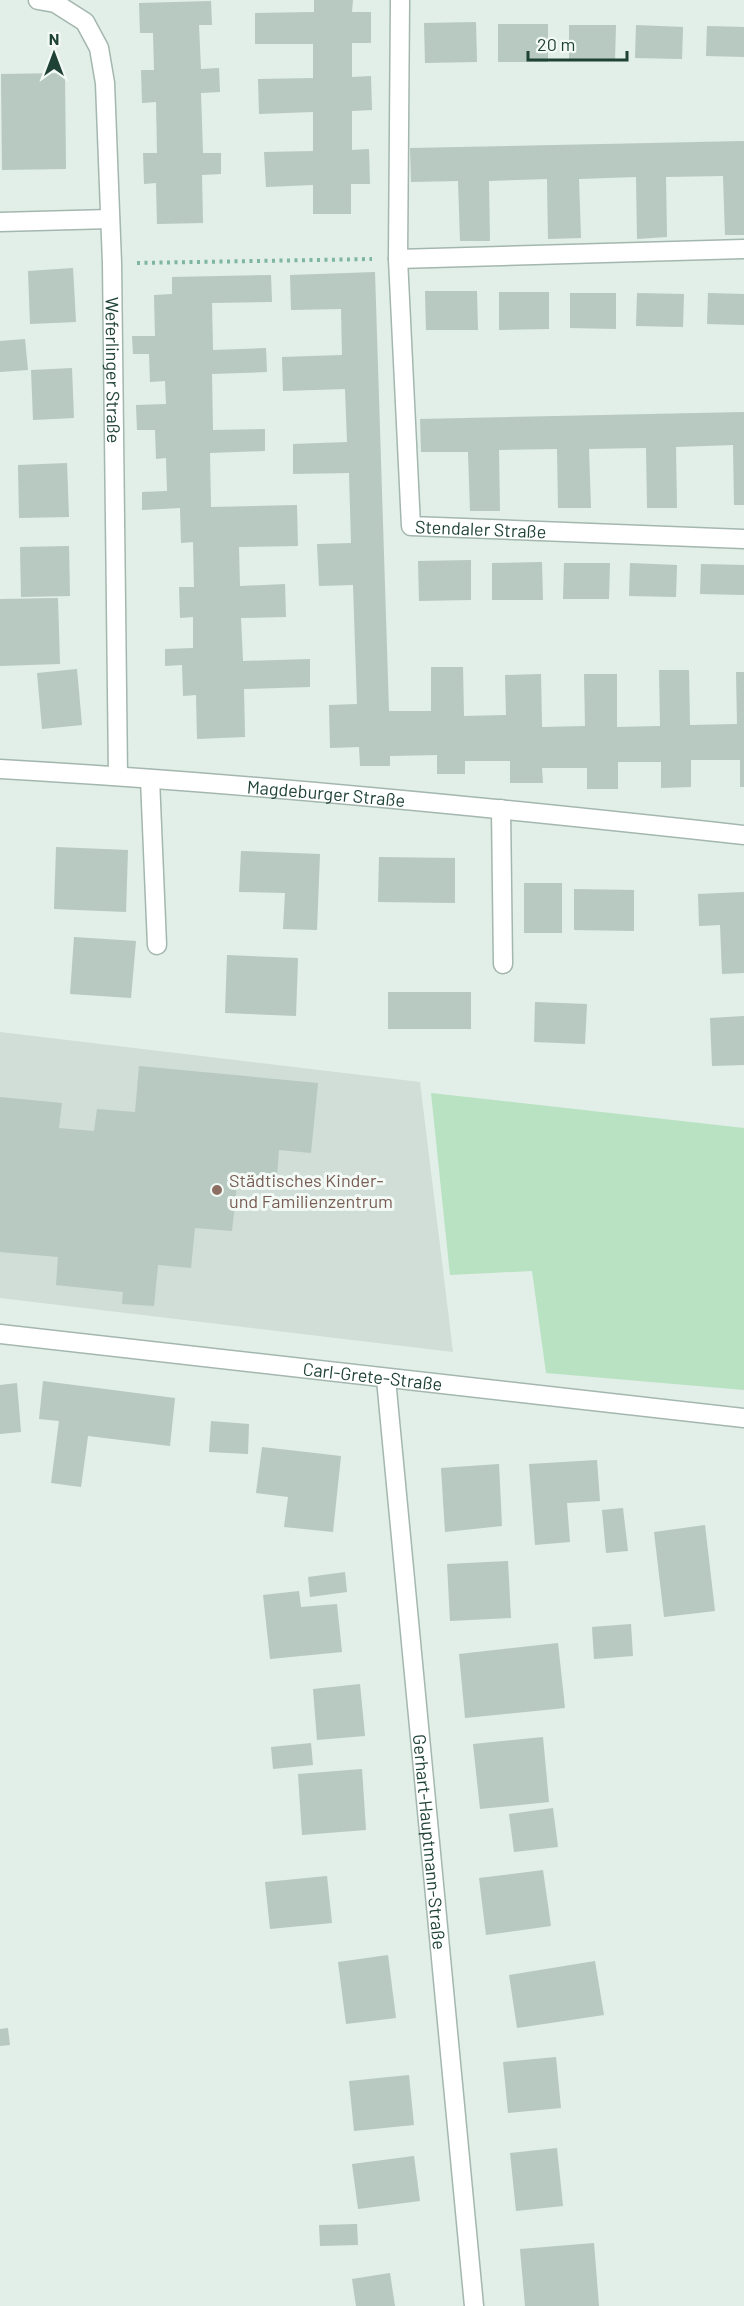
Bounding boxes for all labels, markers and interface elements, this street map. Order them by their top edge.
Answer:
north arrow [24,24,84,84]
scale bar [528,24,627,62]
text: N [49,29,59,48]
text: 20 m [537,33,575,55]
street label: Weferlinger Straße [101,297,125,443]
street label: Stendaler Straße [415,515,547,542]
street label: Magdeburger Straße [246,775,406,811]
place label: Städtisches Kinder- und Familienzentrum [229,1169,393,1212]
marker: Städtisches Kinder- und Familienzentrum [210,1183,224,1197]
street label: Carl-Grete-Straße [302,1357,444,1395]
street label: Gerhart-Hauptmann-Straße [409,1733,451,1951]

